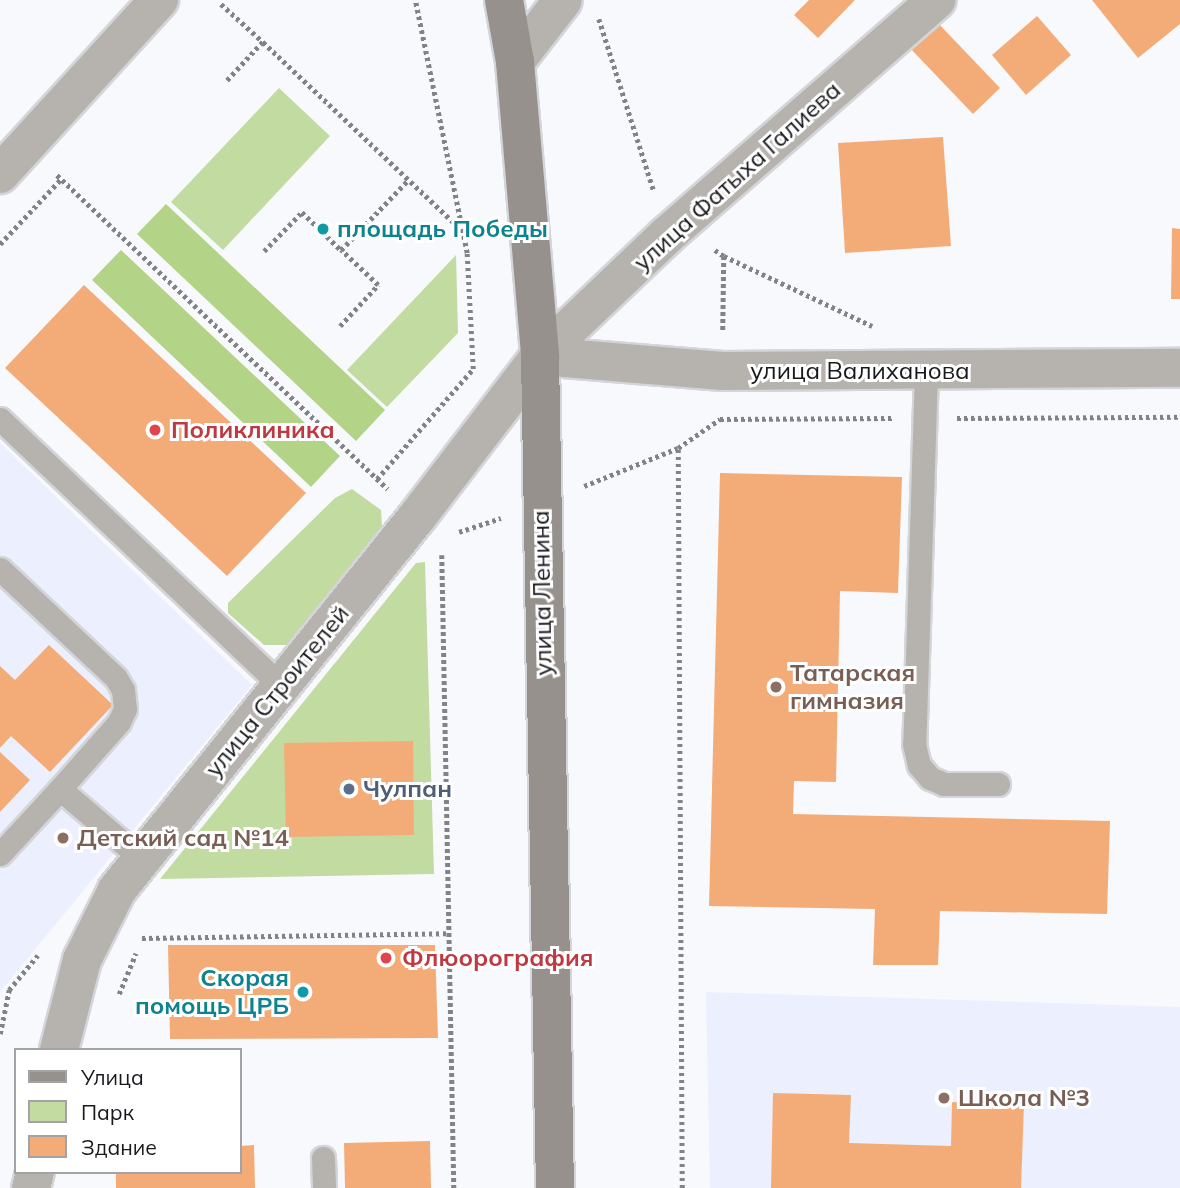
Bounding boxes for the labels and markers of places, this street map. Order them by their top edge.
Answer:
place label: площадь Победы [337,215,548,243]
marker: площадь Победы [315,221,331,237]
place label: Поликлиника [171,416,335,444]
marker: Поликлиника [145,420,165,440]
place label: Татарская гимназия [790,659,915,715]
marker: Татарская гимназия [768,679,784,695]
place label: Чулпан [363,775,452,803]
marker: Чулпан [341,781,357,797]
place label: Детский сад №14 [77,824,289,852]
marker: Детский сад №14 [55,830,71,846]
place label: Флюорография [402,944,593,972]
marker: Флюорография [376,948,396,968]
place label: Скорая помощь ЦРБ [135,964,289,1020]
marker: Скорая помощь ЦРБ [295,984,311,1000]
place label: Школа №3 [958,1084,1090,1112]
marker: Школа №3 [936,1090,952,1106]

